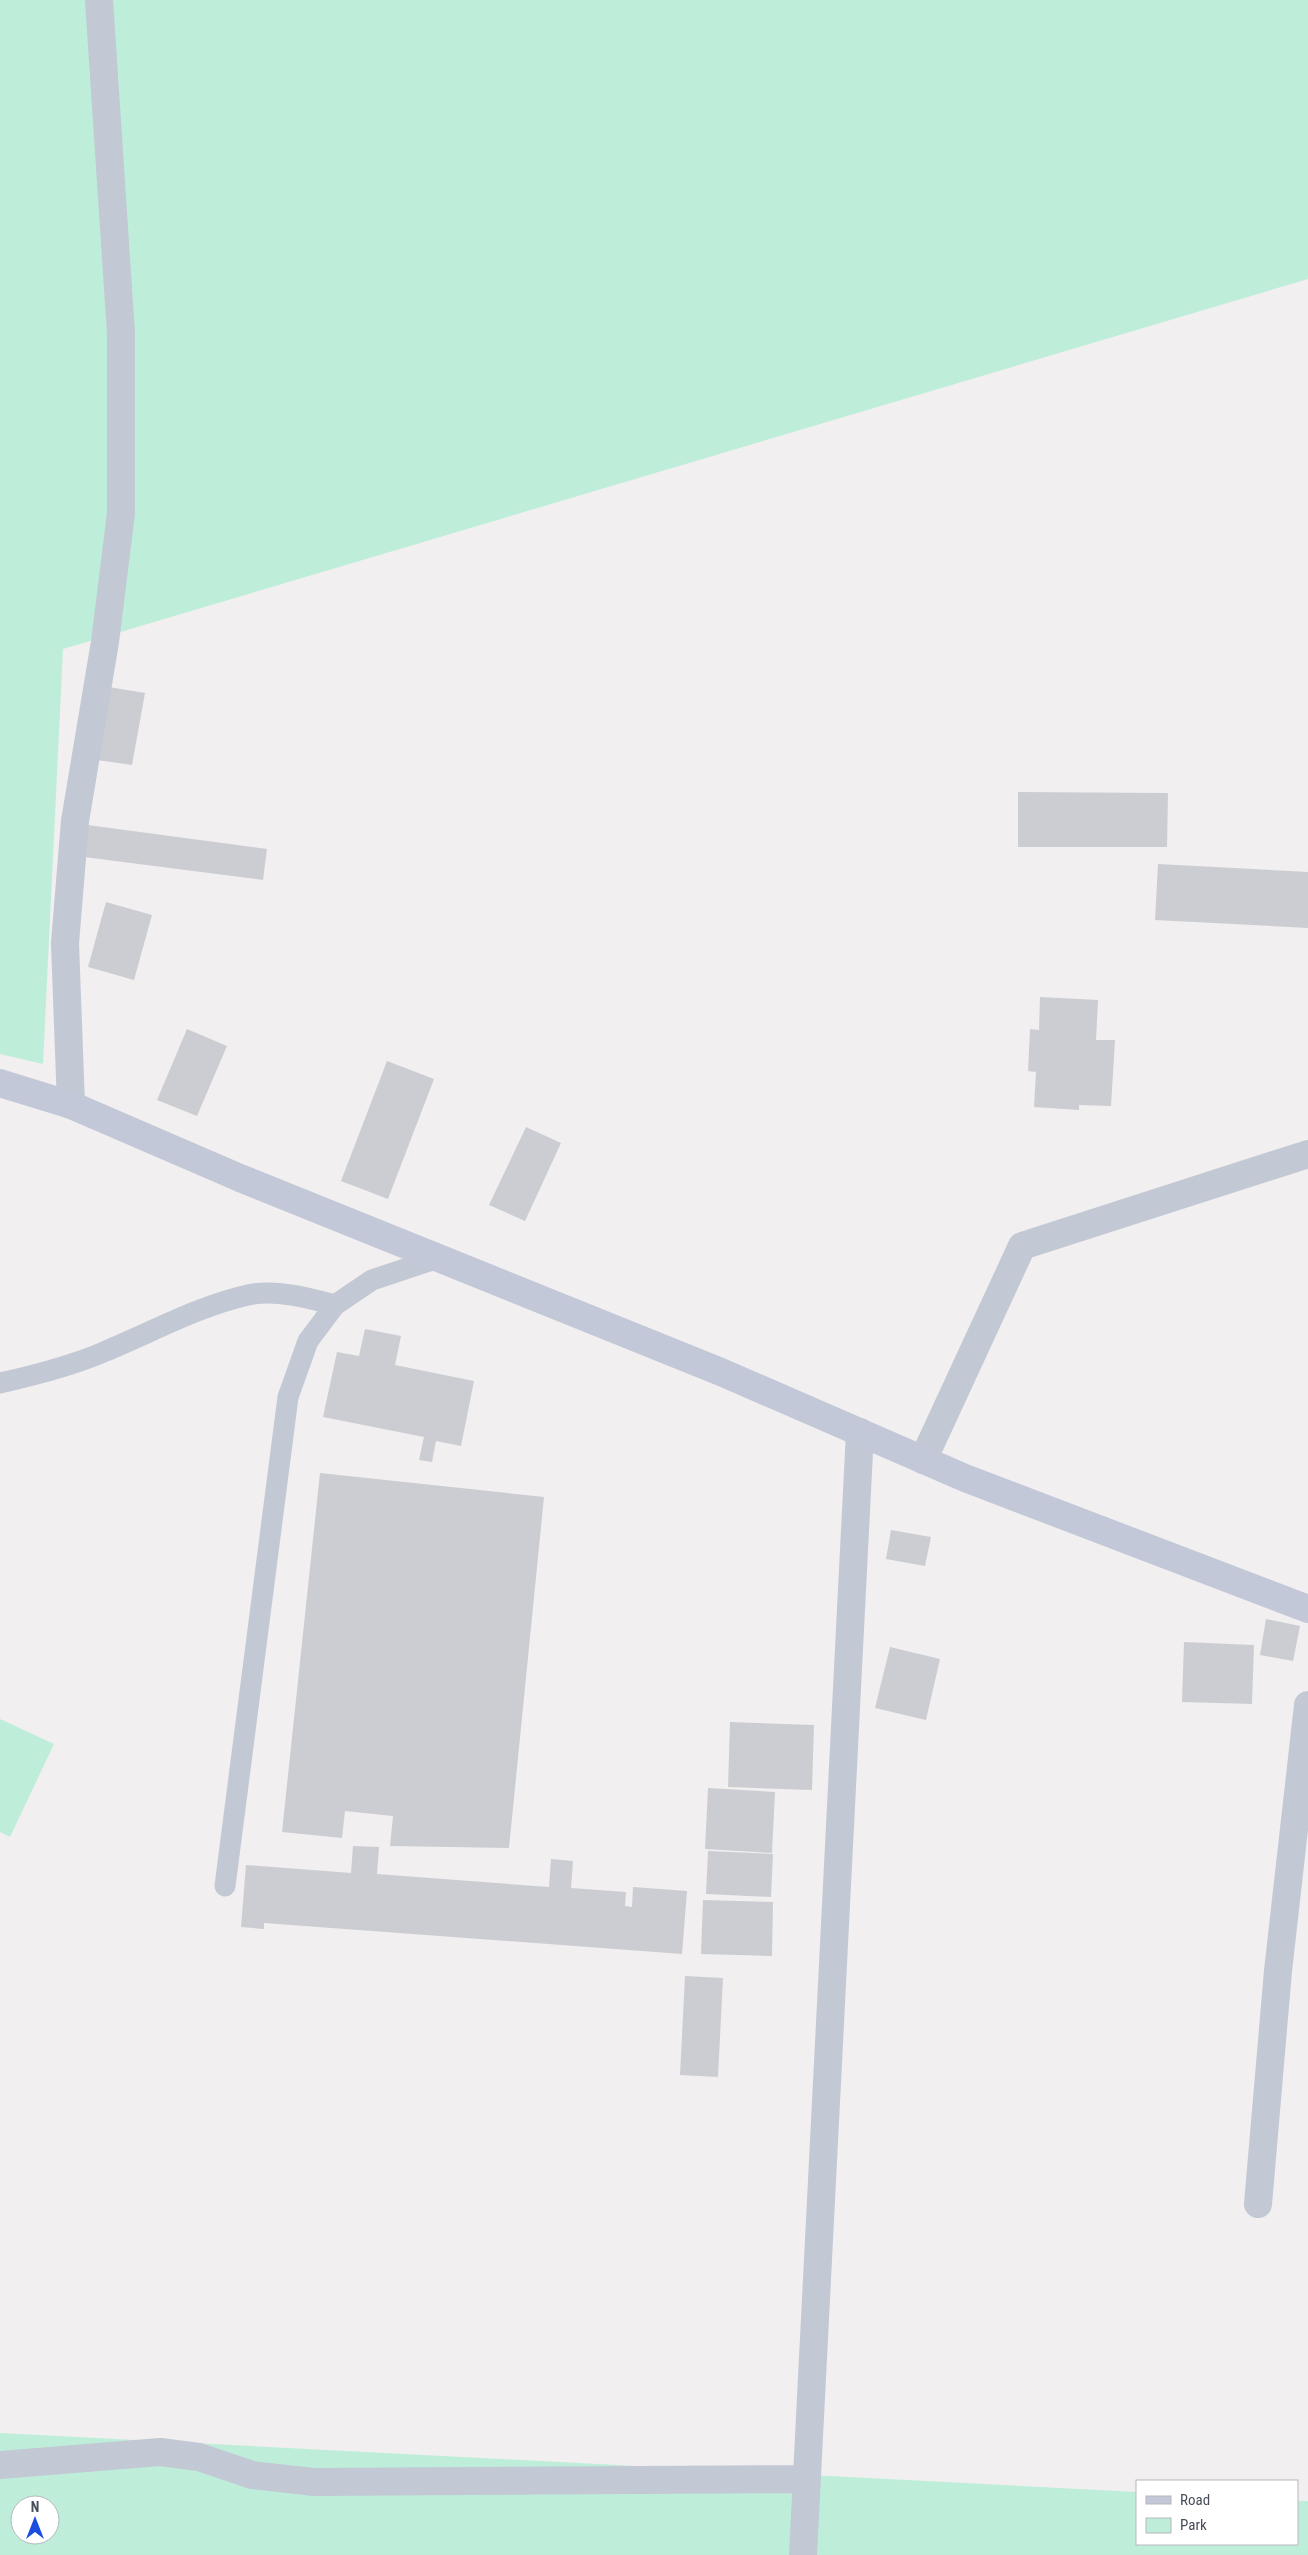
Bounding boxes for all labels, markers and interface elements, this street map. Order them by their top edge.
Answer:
legend [1136,2480,1298,2545]
text: Road [1180,2491,1210,2509]
north arrow [10,2495,60,2545]
text: N [31,2499,39,2515]
text: Park [1180,2516,1207,2534]

